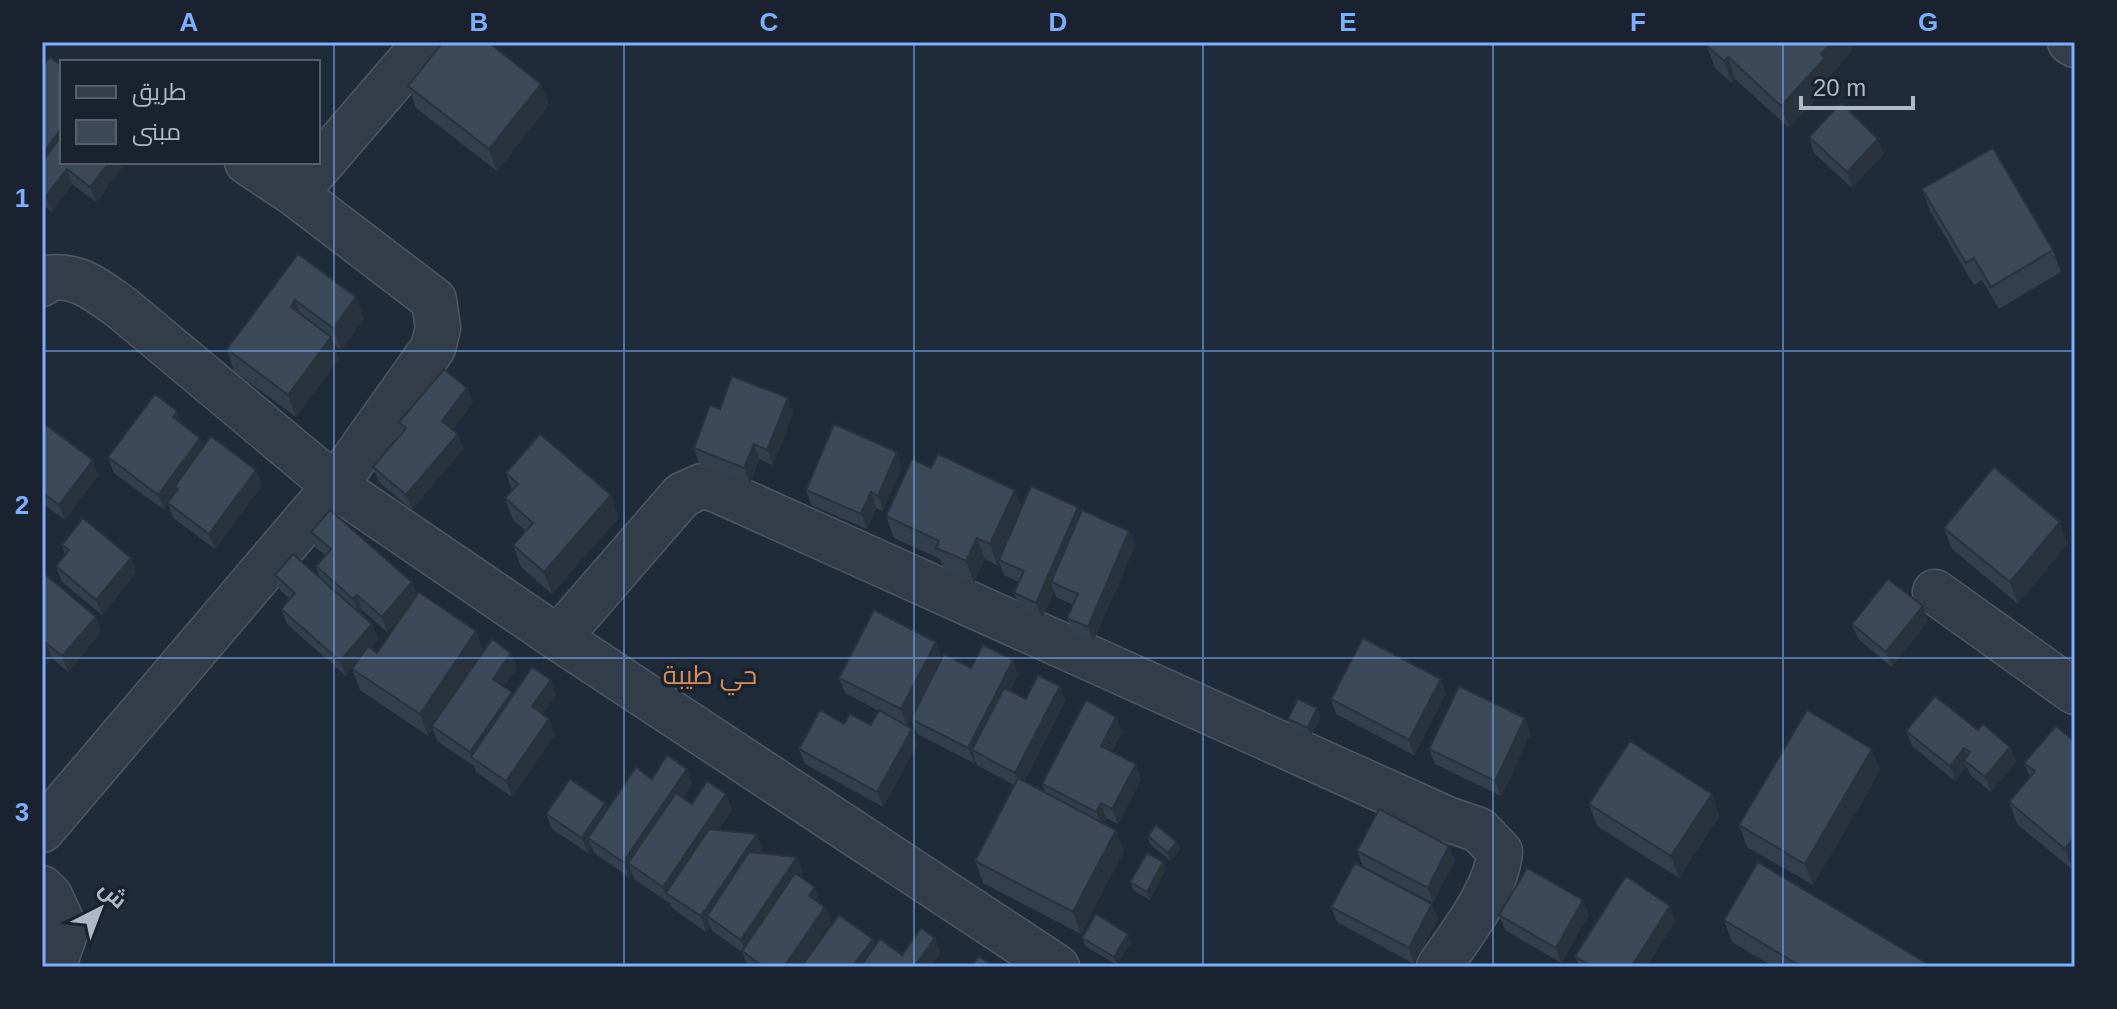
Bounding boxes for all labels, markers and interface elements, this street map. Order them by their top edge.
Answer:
text: A [180,7,199,37]
text: B [470,7,488,37]
text: C [760,7,779,37]
text: D [1049,7,1067,37]
text: E [1339,7,1357,37]
text: F [1630,7,1646,37]
text: G [1918,7,1938,37]
legend [60,60,320,164]
scale bar [1801,60,1913,110]
text: 20 m [1813,74,1866,101]
text: طريق [132,78,187,107]
text: مبنى [132,118,181,146]
text: 1 [15,183,29,213]
text: 2 [15,490,29,520]
district label: حي طيبة [663,660,757,696]
text: 3 [15,797,29,827]
north arrow [60,869,140,949]
text: ش [94,876,132,914]

